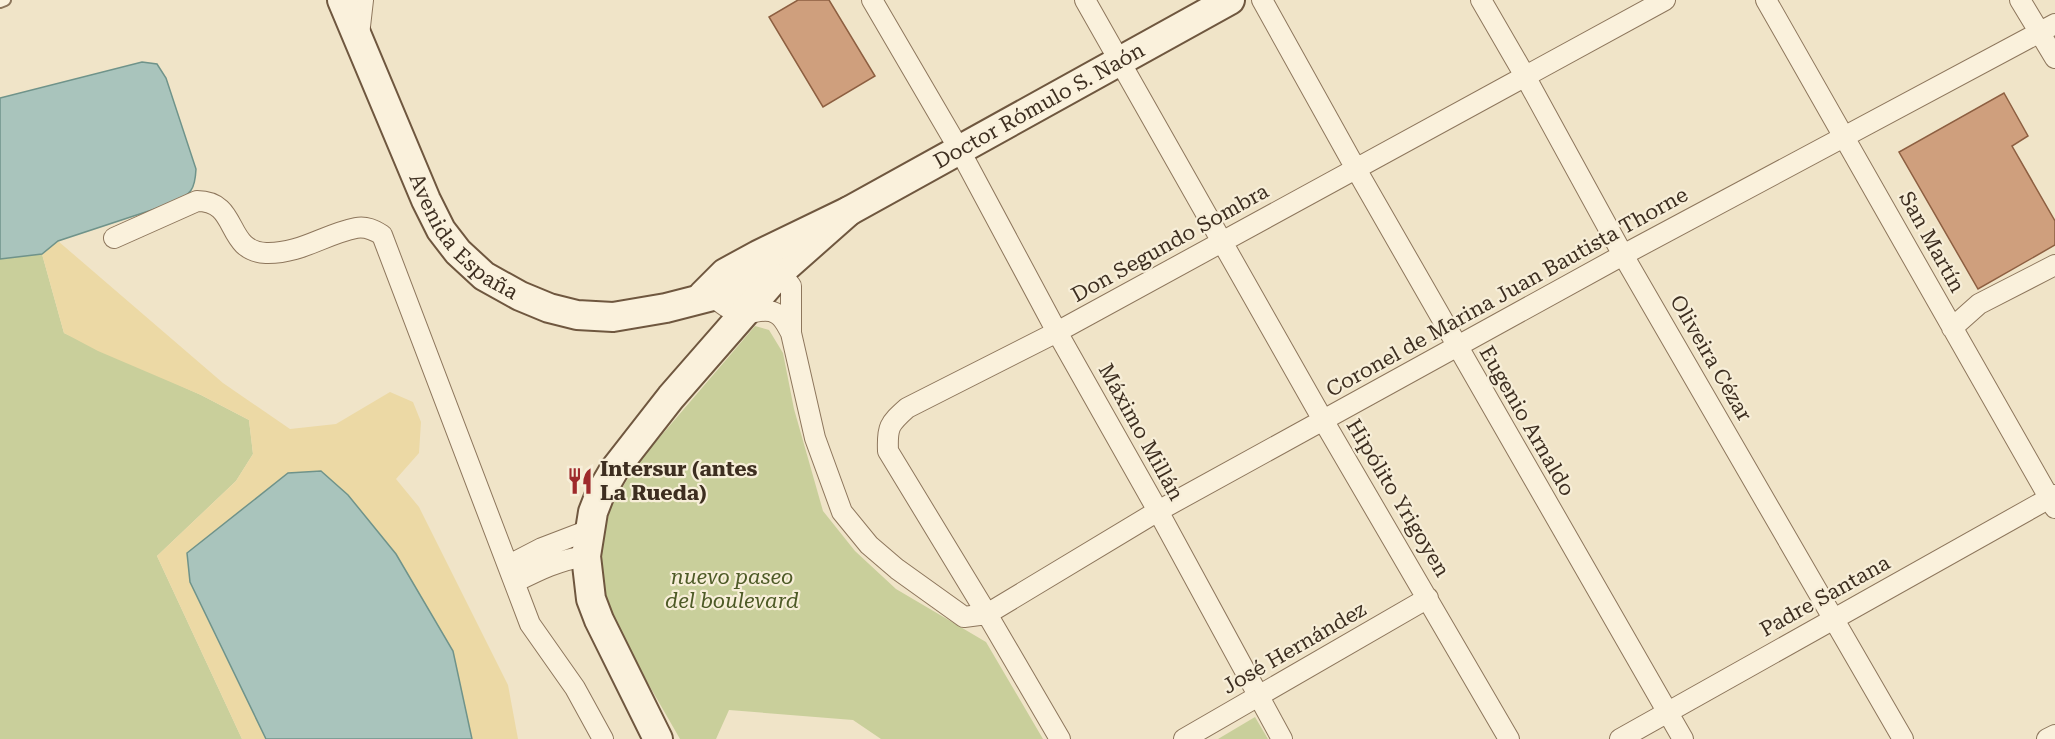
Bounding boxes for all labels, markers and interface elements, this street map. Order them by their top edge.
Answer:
street label: Doctor Rómulo S. Naón [930,38,1149,174]
street label: Avenida España [404,170,523,305]
street label: Don Segundo Sombra [1067,178,1273,307]
street label: Coronel de Marina Juan Bautista Thorne [1322,182,1692,402]
street label: San Martín [1894,187,1970,297]
street label: Oliveira Cézar [1665,291,1757,426]
street label: Eugenio Arnaldo [1474,342,1580,500]
street label: Máximo Millán [1094,360,1189,505]
street label: Hipólito Yrigoyen [1341,415,1455,582]
place label: Intersur (antes La Rueda) [600,457,757,505]
restaurant icon: Intersur (antes La Rueda) [565,466,595,496]
street label: Padre Santana [1756,550,1895,642]
park label: nuevo paseo del boulevard [665,565,799,613]
street label: José Hernández [1218,597,1370,699]

